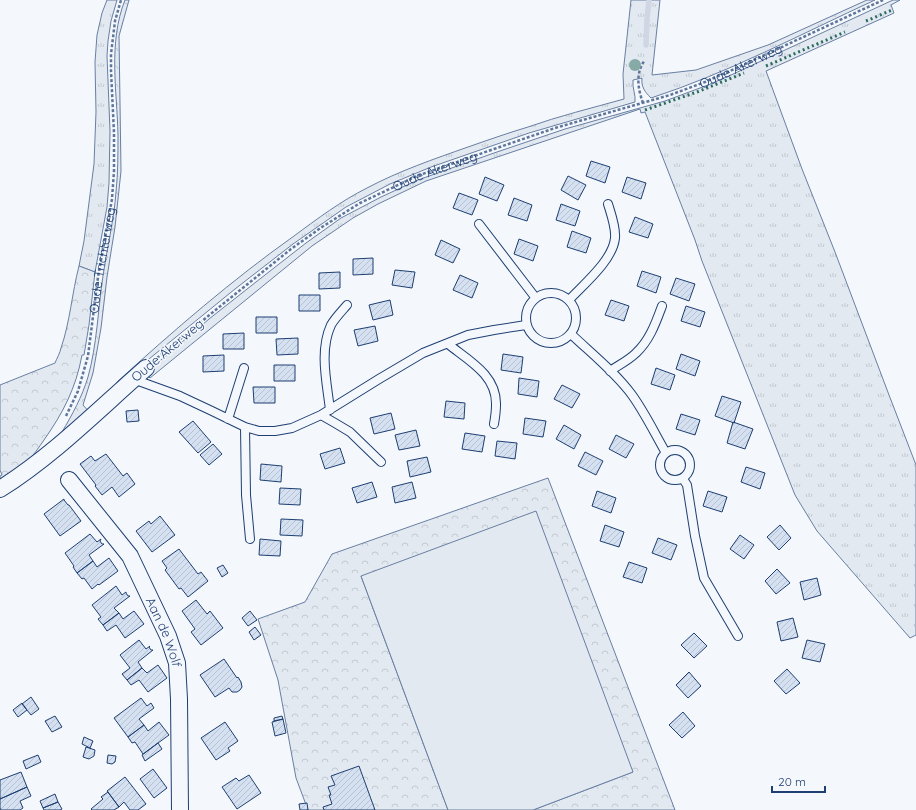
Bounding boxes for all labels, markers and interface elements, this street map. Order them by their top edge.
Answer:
street label: Oude Akerweg [697,40,785,91]
street label: Oude Akerweg [390,148,479,195]
street label: Oude Trichterweg [85,206,118,314]
street label: Oude Akerweg [128,315,206,385]
street label: Aan de Wolf [143,594,185,667]
scale bar [772,768,825,794]
text: 20 m [778,774,806,789]

